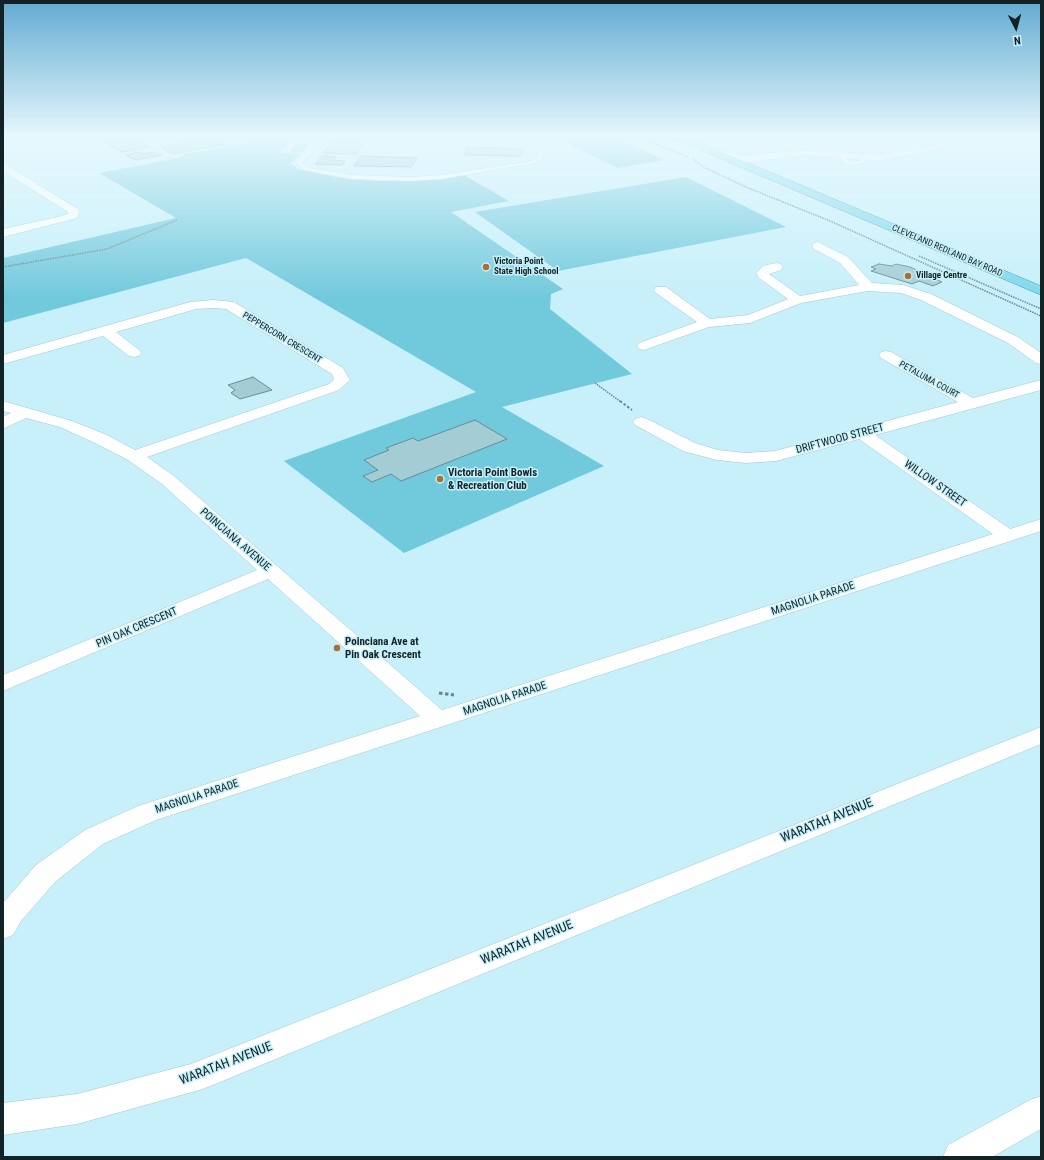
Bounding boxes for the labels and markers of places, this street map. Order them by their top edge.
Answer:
place label: Victoria Point State High School [494,257,558,278]
marker: Victoria Point State High School [481,262,491,272]
marker: Village Centre [903,271,913,281]
place label: Village Centre [916,271,967,281]
place label: Victoria Point Bowls & Recreation Club [448,466,537,492]
marker: Victoria Point Bowls & Recreation Club [435,474,445,484]
place label: Poinciana Ave at Pin Oak Crescent [345,635,421,661]
marker: Poinciana Ave at Pin Oak Crescent [332,643,342,653]

